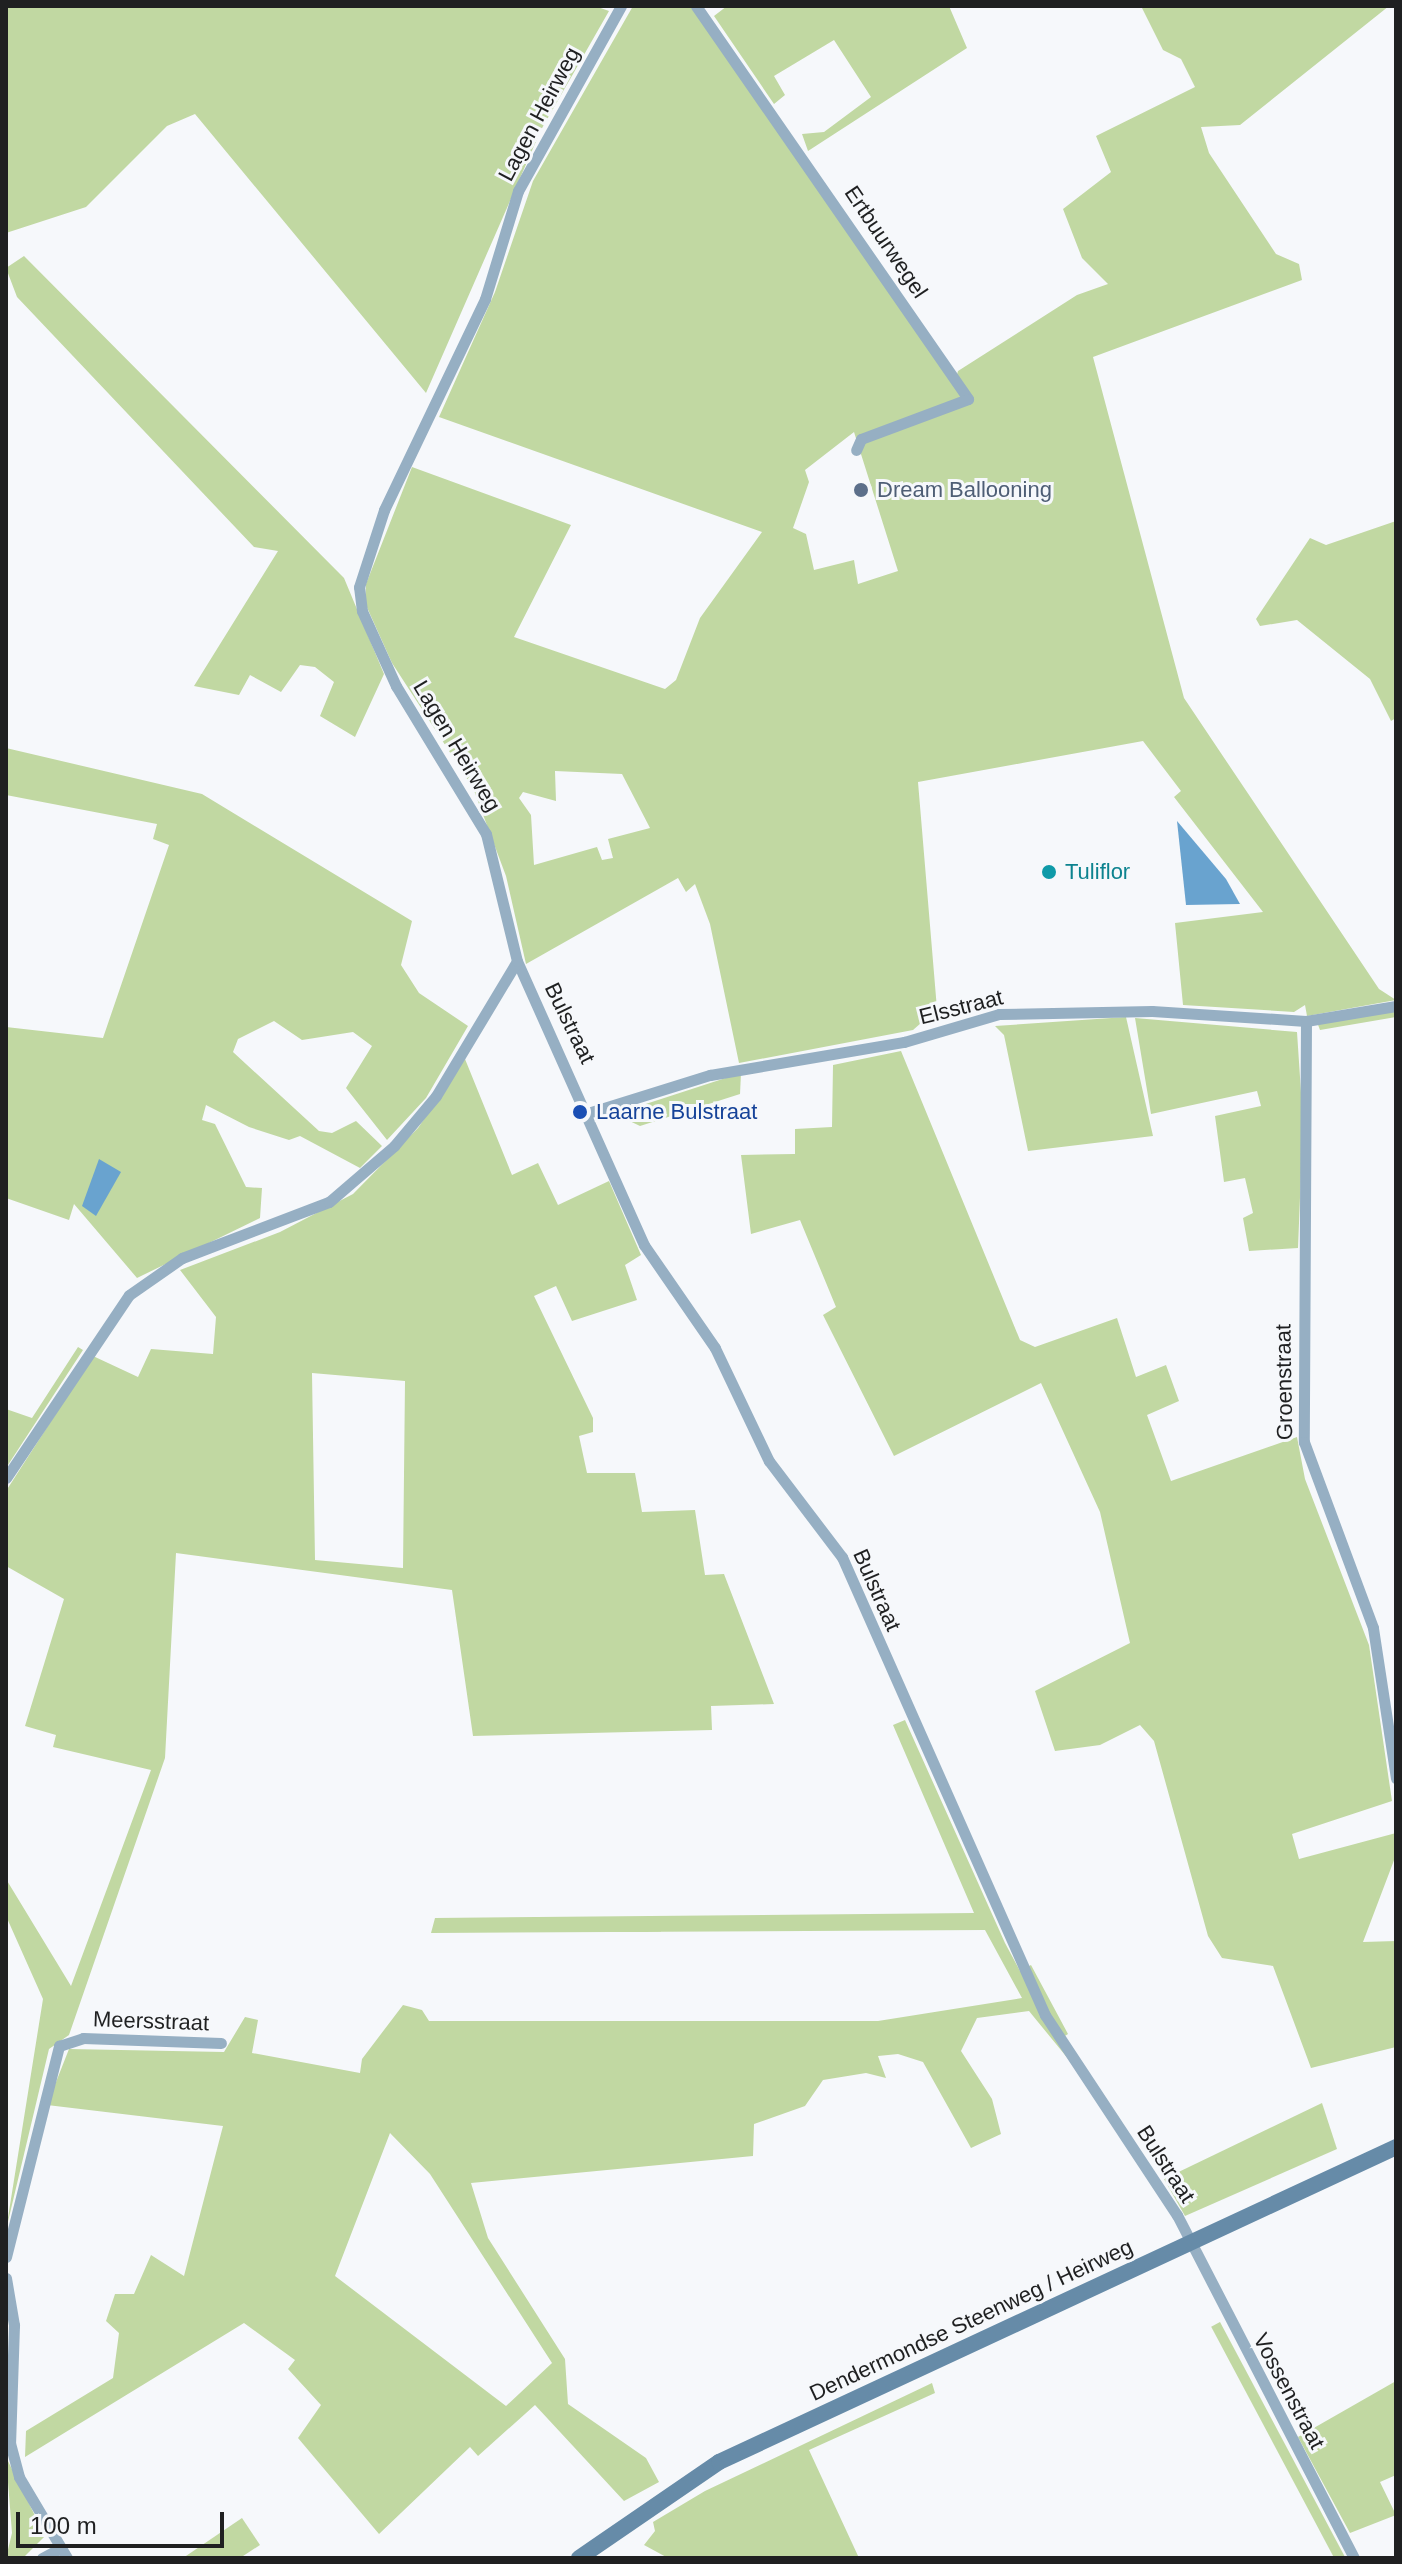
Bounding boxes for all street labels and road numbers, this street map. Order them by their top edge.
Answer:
street label: Lagen Heirweg [493,42,585,186]
street label: Ertbuurwegel [839,181,933,303]
street label: Lagen Heirweg [408,676,506,816]
street label: Bulstraat [539,978,601,1068]
street label: Elsstraat [916,984,1006,1030]
street label: Groenstraat [1270,1324,1298,1440]
street label: Bulstraat [847,1545,907,1635]
street label: Meersstraat [93,2006,209,2036]
street label: Bulstraat [1131,2120,1201,2208]
street label: Dendermondse Steenweg / Heirweg [805,2233,1137,2407]
street label: Vossenstraat [1247,2329,1331,2453]

